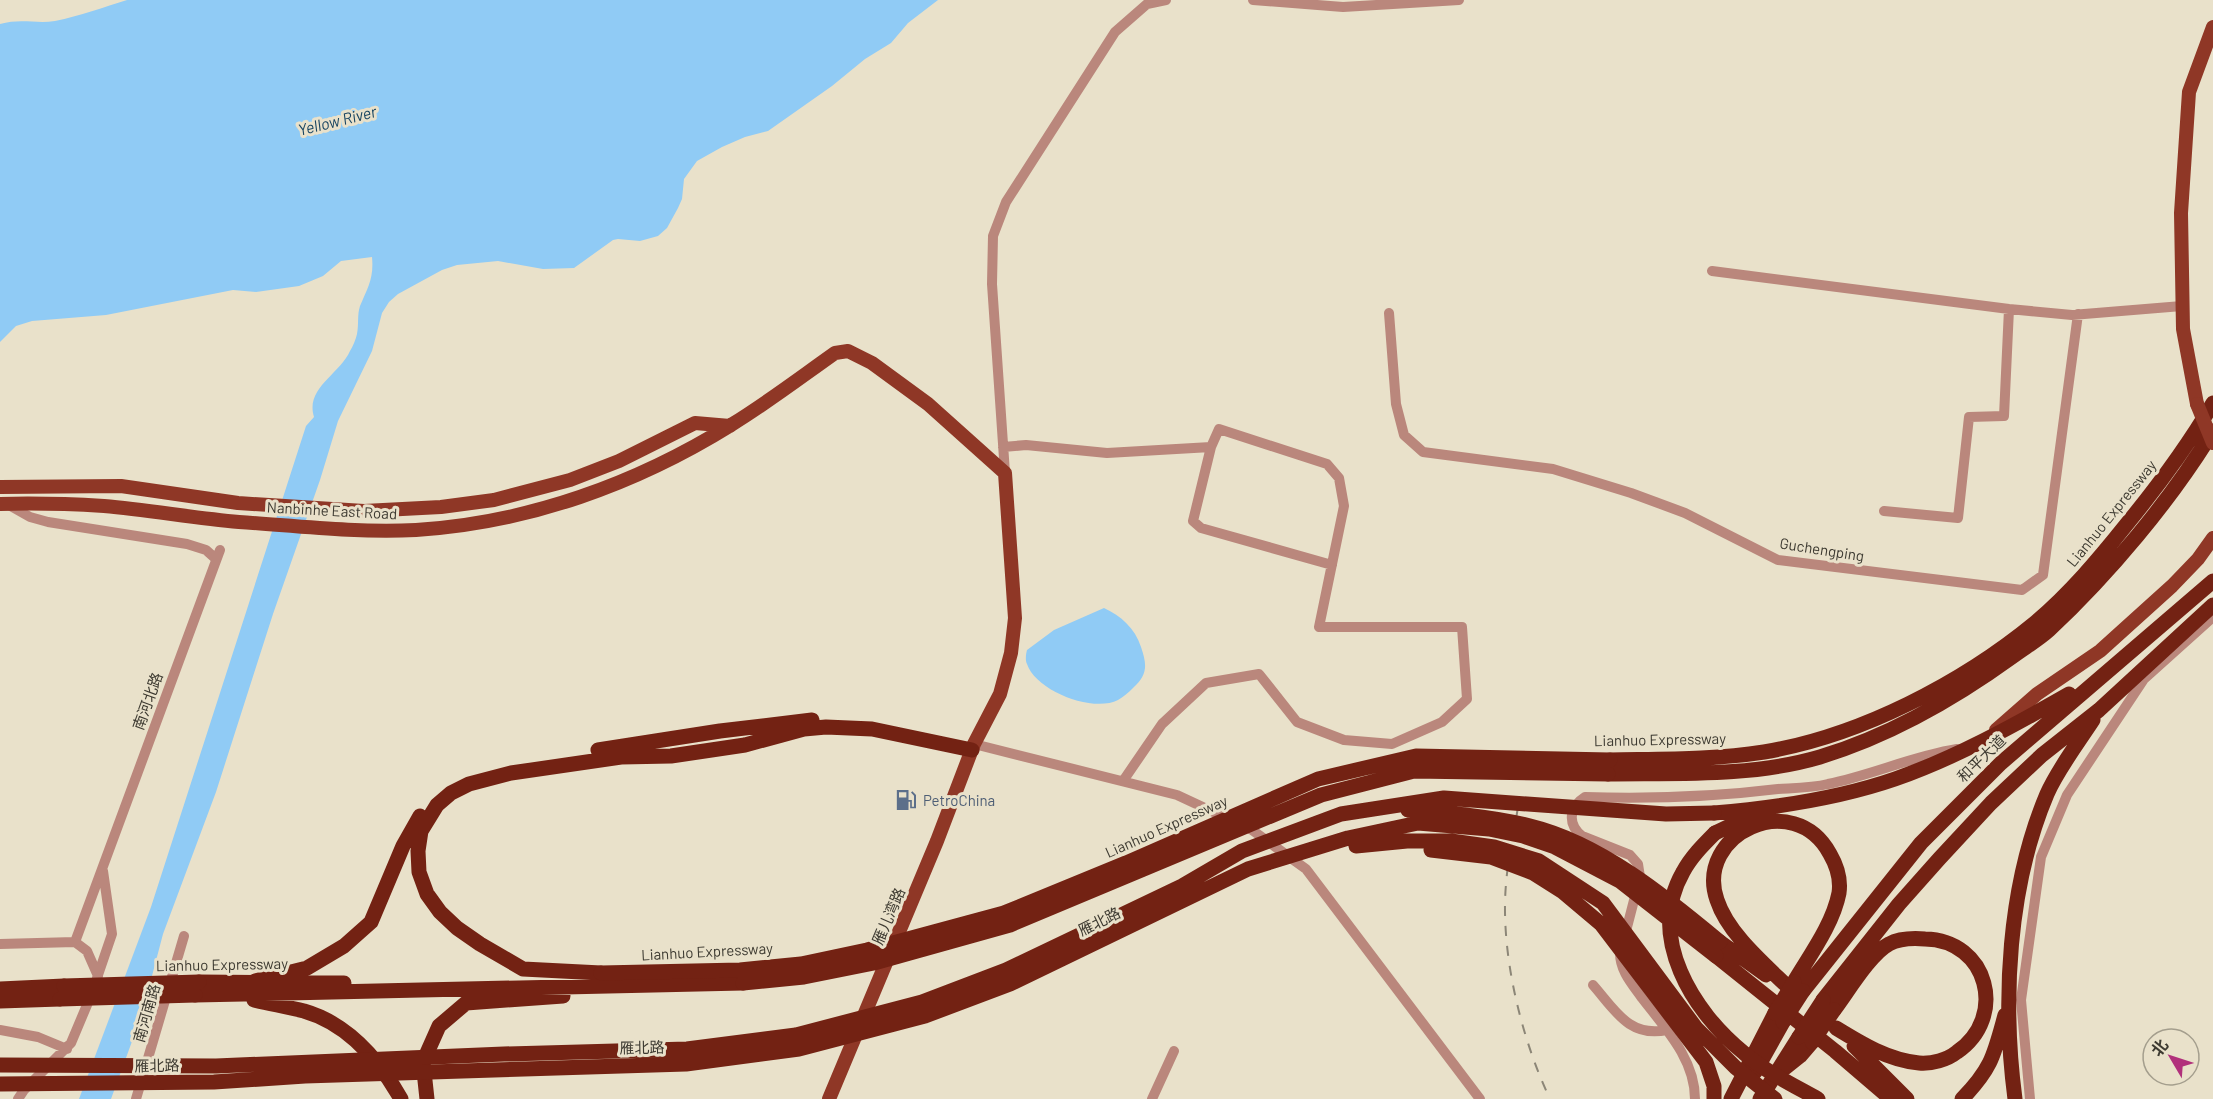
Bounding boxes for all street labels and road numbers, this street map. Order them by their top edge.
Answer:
street label: Lianhuo Expressway [2062,456,2160,570]
street label: Nanbinhe East Road [266,498,398,522]
street label: Guchengping [1778,533,1866,565]
street label: 南河北路 [128,670,166,732]
street label: Lianhuo Expressway [1594,729,1726,749]
street label: 和平大道 [1953,731,2009,785]
street label: Lianhuo Expressway [1102,791,1230,861]
street label: 雁儿湾路 [868,885,908,947]
street label: 雁北路 [1075,903,1123,939]
street label: Lianhuo Expressway [641,939,773,963]
street label: Lianhuo Expressway [156,954,288,974]
street label: 南河南路 [129,982,163,1044]
street label: 雁北路 [619,1038,665,1056]
street label: 雁北路 [134,1056,180,1074]

